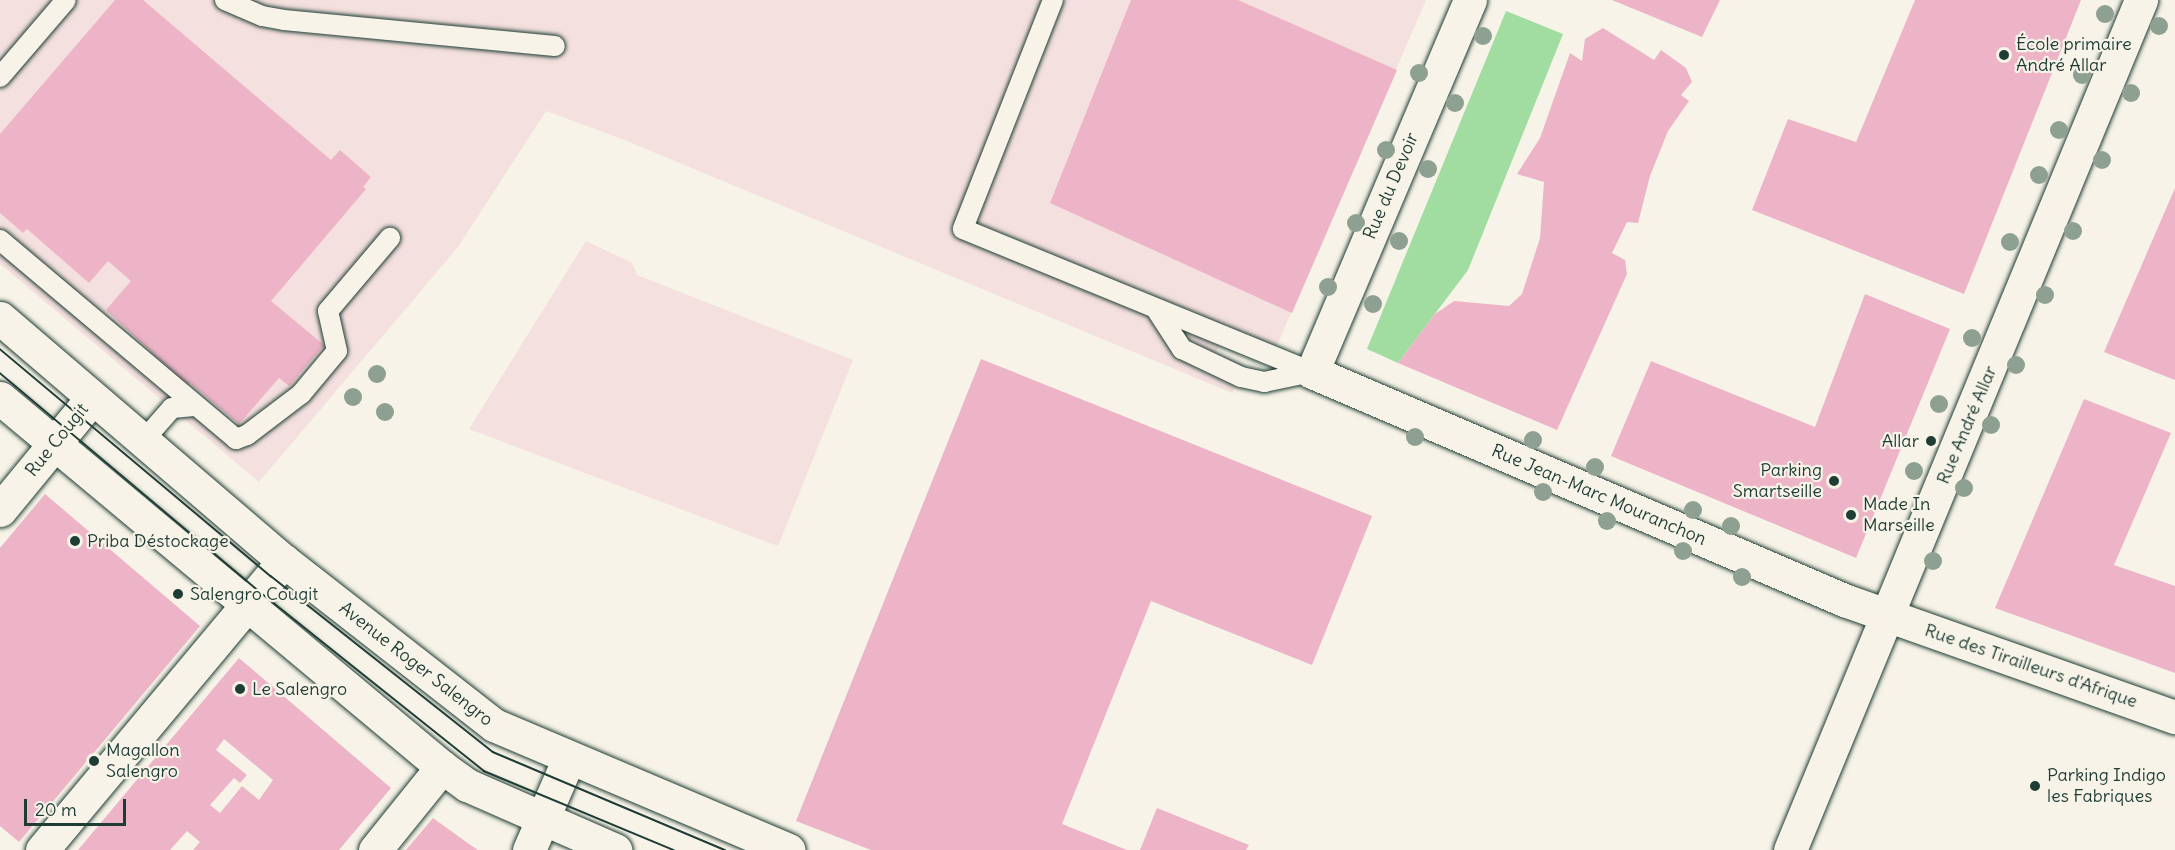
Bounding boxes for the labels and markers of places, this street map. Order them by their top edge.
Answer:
place label: École primaire André Allar [2016,34,2132,76]
marker: École primaire André Allar [1997,48,2011,62]
place label: Allar [1882,430,1919,452]
marker: Allar [1924,434,1938,448]
place label: Parking Smartseille [1733,460,1822,502]
marker: Parking Smartseille [1827,474,1841,488]
place label: Made In Marseille [1863,494,1935,536]
marker: Made In Marseille [1844,508,1858,522]
place label: Priba Déstockage [87,530,229,552]
marker: Priba Déstockage [68,534,82,548]
place label: Salengro Cougit [190,583,318,605]
marker: Salengro Cougit [171,587,185,601]
place label: Le Salengro [252,678,347,700]
marker: Le Salengro [233,682,247,696]
place label: Magallon Salengro [106,740,180,783]
marker: Magallon Salengro [87,754,101,768]
place label: Parking Indigo les Fabriques [2047,765,2166,808]
marker: Parking Indigo les Fabriques [2028,779,2042,793]

